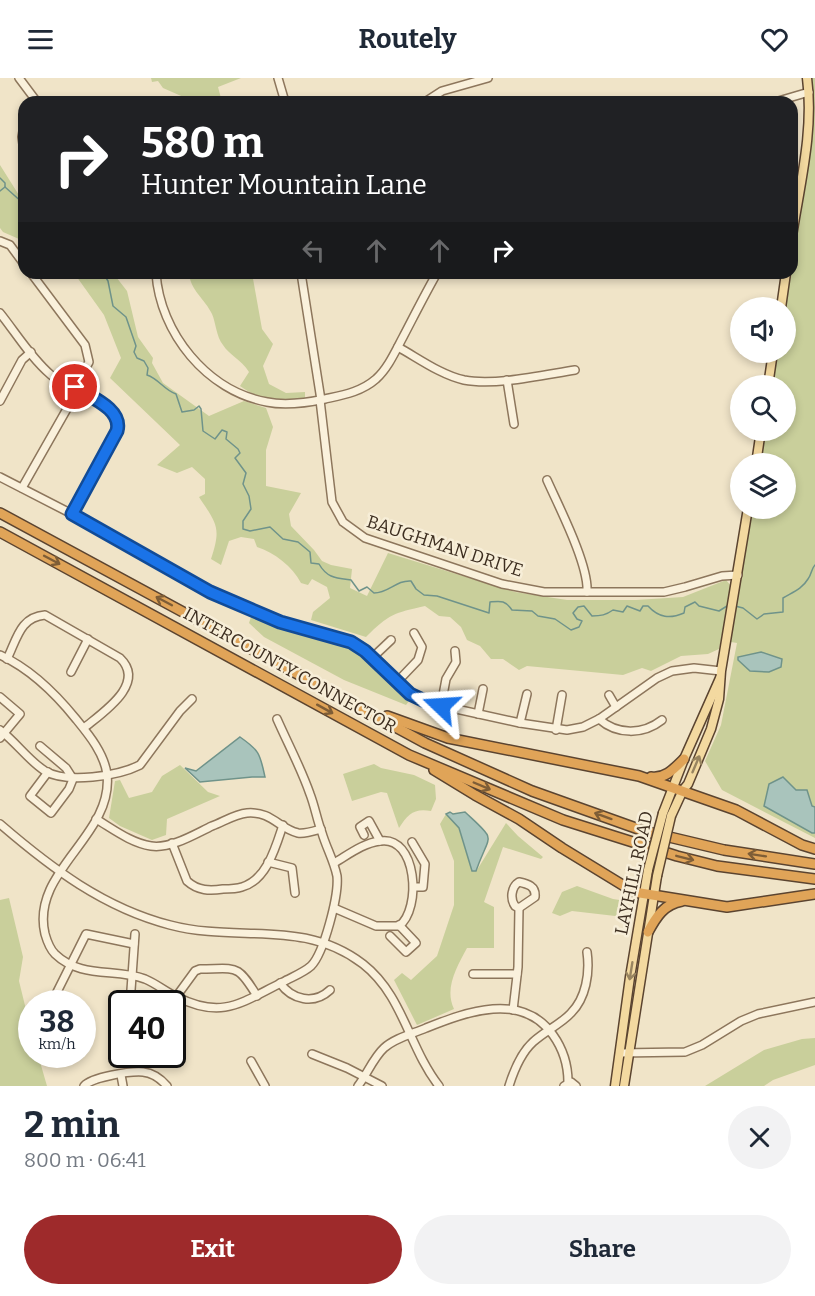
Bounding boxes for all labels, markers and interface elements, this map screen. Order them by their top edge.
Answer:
icon: menu [24,23,57,56]
text: Routely [358,23,457,55]
icon: heart [758,23,791,56]
text: 580 m [141,118,264,168]
icon: right [42,120,120,198]
text: Hunter Mountain Lane [141,169,427,201]
icon: left [297,234,330,267]
icon: ahead [360,234,393,267]
icon: ahead [423,234,456,267]
icon: right [486,234,519,267]
map controls [730,297,796,519]
button: sound [730,297,796,363]
pin [49,361,100,412]
icon: arrive [58,370,91,403]
button: search [730,375,796,441]
button: layers [730,453,796,519]
street label: BAUGHMAN DRIVE [364,510,526,582]
one-way arrow [42,555,60,566]
one-way arrow [156,595,174,606]
street label: INTERCOUNTY CONNECTOR [180,602,401,738]
position arrow [409,674,473,738]
one-way arrow [316,703,333,715]
one-way arrow [691,755,702,774]
one-way arrow [473,781,491,792]
street label: LAYHILL ROAD [610,809,658,937]
one-way arrow [594,810,612,821]
one-way arrow [748,850,768,861]
one-way arrow [675,853,694,865]
one-way arrow [625,961,636,981]
speed limit sign: 40 [108,990,186,1068]
text: 38 [39,1004,75,1040]
text: km/h [38,1035,76,1053]
text: 2 min [24,1103,120,1147]
button: close [728,1106,791,1169]
text: 800 m · 06:41 [24,1148,146,1172]
button: Exit [24,1215,402,1284]
button: Share [414,1215,791,1284]

